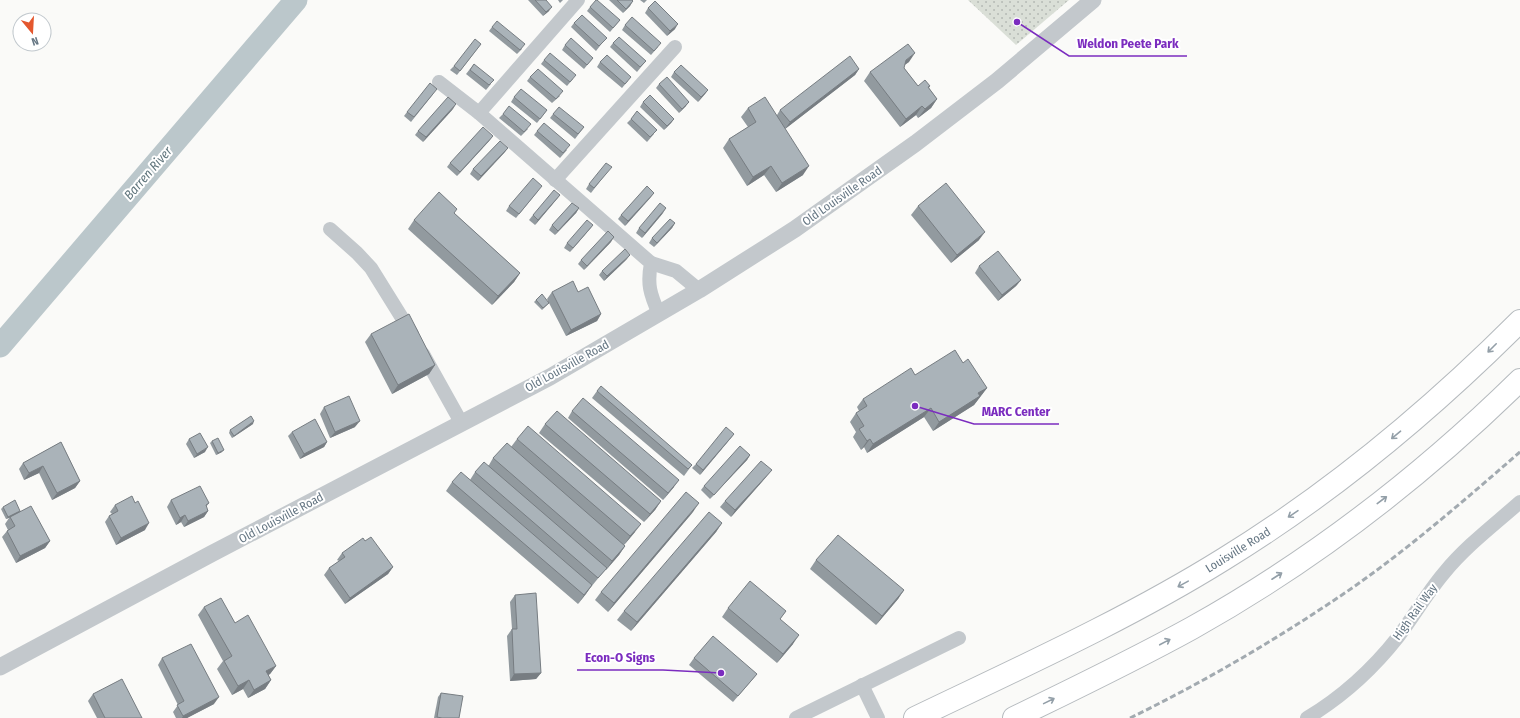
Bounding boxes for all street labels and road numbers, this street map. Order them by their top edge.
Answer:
street label: Old Louisville Road [800,163,884,229]
street label: Old Louisville Road [523,337,611,395]
street label: Old Louisville Road [236,490,326,546]
street label: Louisville Road [1203,524,1273,576]
street label: High Rail Way [1390,581,1440,643]

